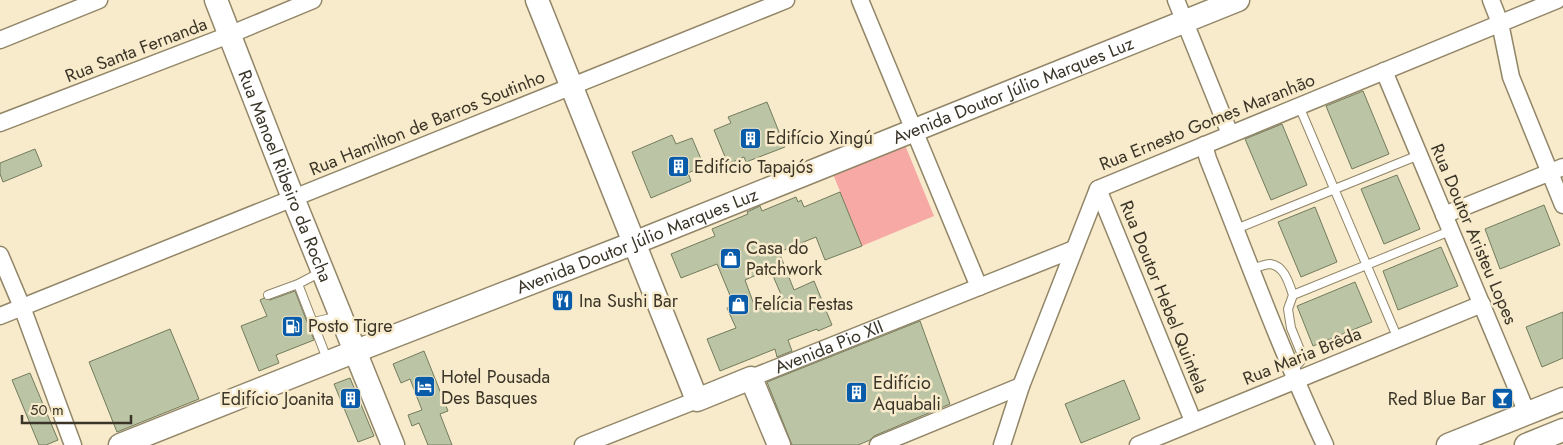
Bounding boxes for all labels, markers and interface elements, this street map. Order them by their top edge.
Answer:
street label: Rua Santa Fernanda [61,11,211,89]
street label: Avenida Doutor Júlio Marques Luz [889,30,1138,151]
street label: Rua Hamilton de Barros Soutinho [305,64,549,182]
street label: Rua Manoel Ribeiro da Rocha [231,66,339,286]
street label: Rua Ernesto Gomes Maranhão [1095,67,1319,177]
place label: Edifício Xingú [766,125,873,151]
building icon: Edifício Xingú [738,126,762,150]
street label: Rua Doutor Aristeu Lopes [1424,140,1524,328]
place label: Edifício Tapajós [694,154,813,180]
building icon: Edifício Tapajós [666,155,690,179]
street label: Avenida Doutor Júlio Marques Luz [513,181,763,300]
street label: Rua Doutor Hebel Quintela [1113,197,1215,397]
place label: Casa do Patchwork [746,235,822,282]
shop icon: Casa do Patchwork [718,246,742,270]
place label: Ina Sushi Bar [579,288,679,314]
restaurant icon: Ina Sushi Bar [551,289,575,313]
place label: Felícia Festas [754,291,853,317]
shop icon: Felícia Festas [726,292,750,316]
place label: Posto Tigre [308,313,392,339]
street label: Avenida Pio XII [771,313,887,380]
fuel station icon: Posto Tigre [280,314,304,338]
street label: Rua Maria Brêda [1239,320,1365,392]
place label: Hotel Pousada Des Basques [441,364,550,411]
place label: Edifício Aquabali [873,370,941,417]
hotel icon: Hotel Pousada Des Basques [413,375,437,399]
building icon: Edifício Aquabali [845,381,869,405]
place label: Edifício Joanita [221,386,334,412]
place label: Red Blue Bar [1388,386,1487,412]
building icon: Edifício Joanita [338,387,362,411]
bar icon: Red Blue Bar [1490,387,1514,411]
scale bar [22,392,131,424]
text: 50 m [30,399,64,421]

